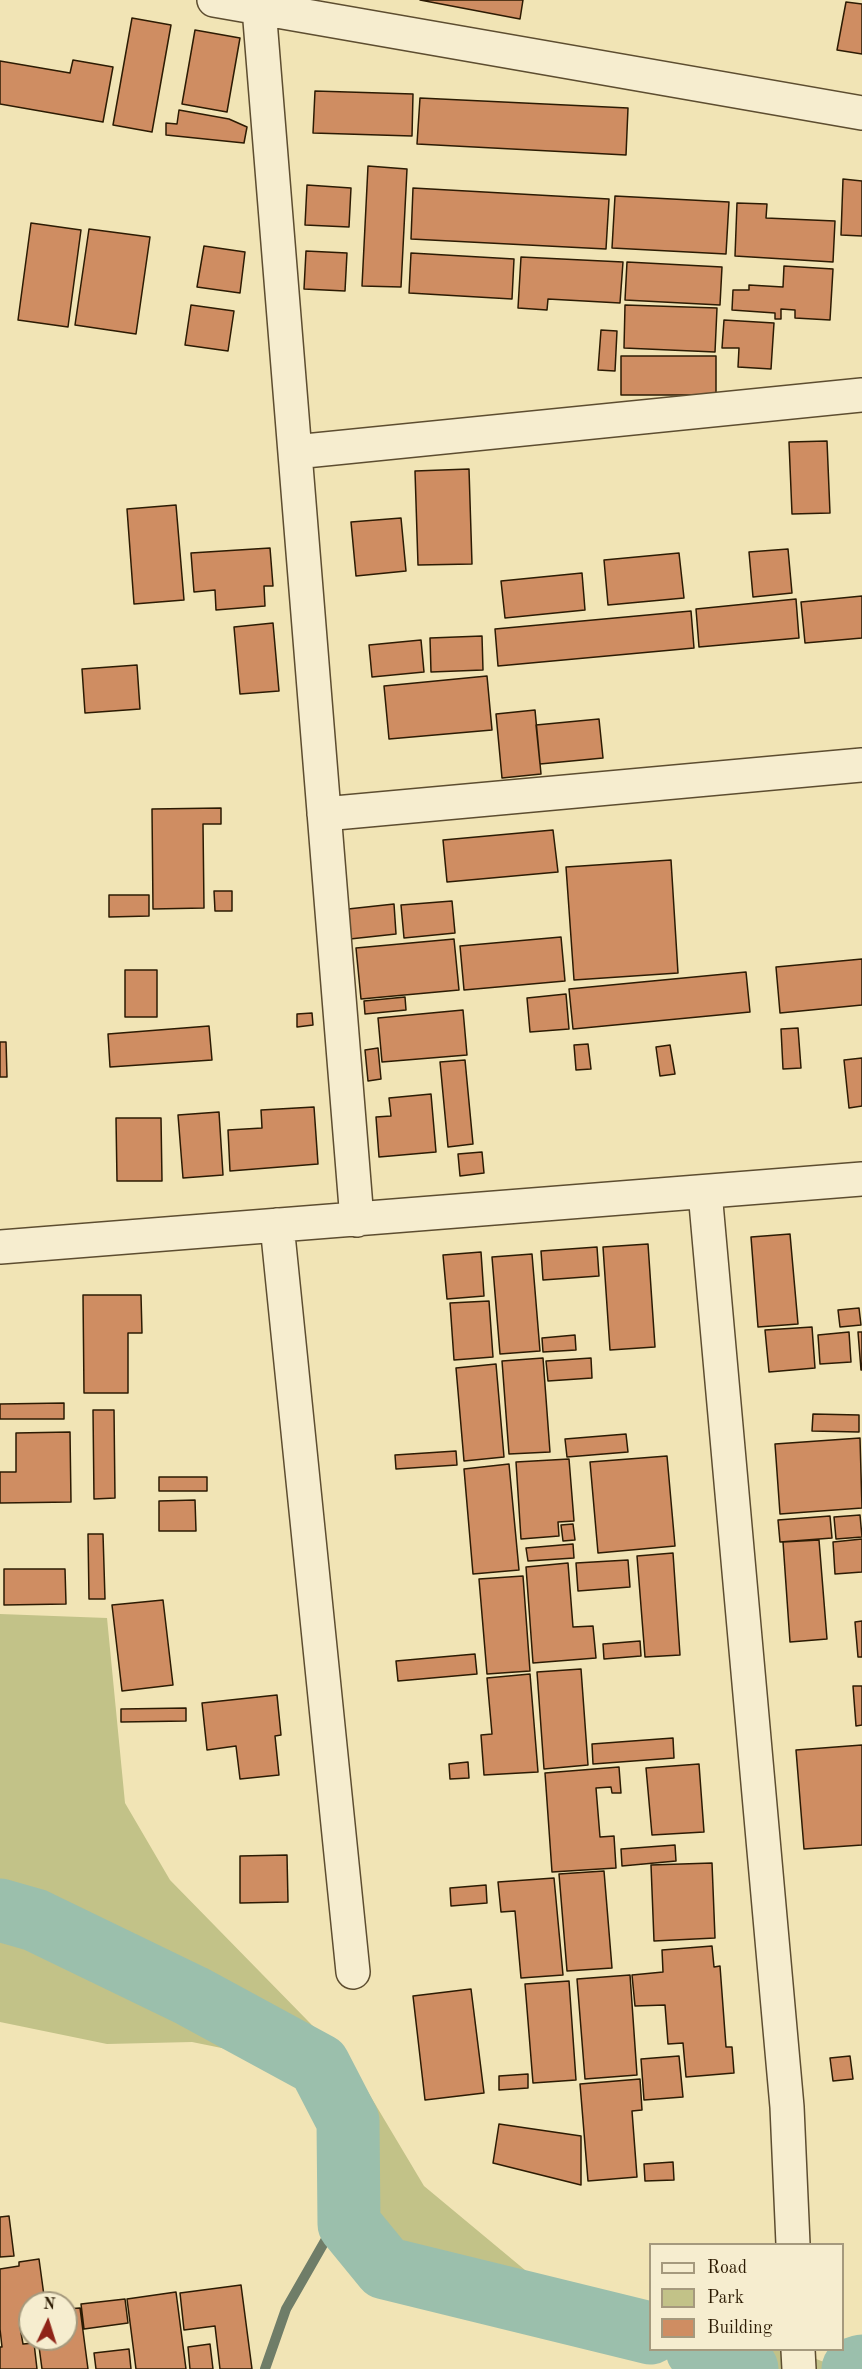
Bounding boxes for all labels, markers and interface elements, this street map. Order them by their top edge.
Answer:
legend [649,2243,844,2351]
text: Road [707,2259,747,2277]
text: Park [707,2289,744,2307]
north arrow [18,2291,78,2351]
text: N [42,2297,56,2313]
text: Building [707,2319,772,2337]

